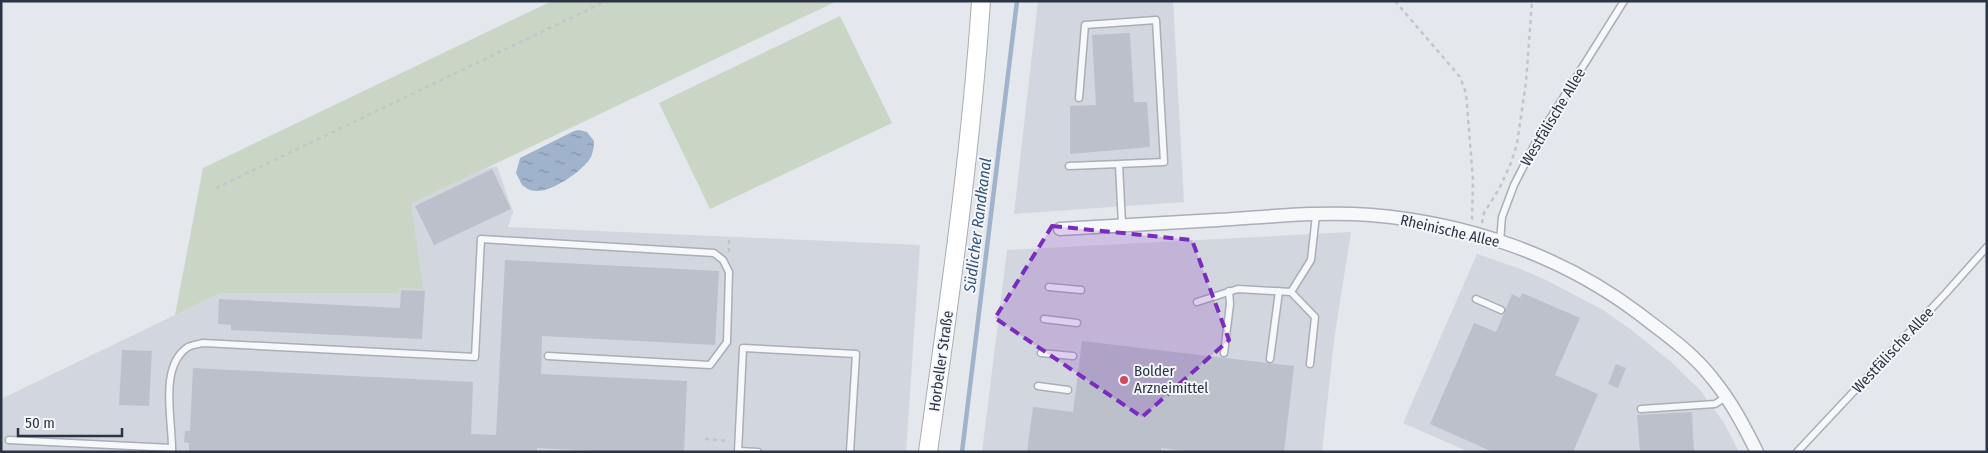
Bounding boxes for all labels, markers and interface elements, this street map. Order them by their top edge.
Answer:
street label: Westfälische Allee [1517,65,1589,169]
water label: Südlicher Randkanal [960,157,995,294]
street label: Rheinische Allee [1399,211,1501,251]
street label: Westfälische Allee [1848,303,1938,397]
street label: Horbeller Straße [925,309,957,413]
place label: Bolder Arzneimittel [1134,362,1208,397]
marker: Bolder Arzneimittel [1118,374,1130,386]
scale bar [18,406,121,438]
text: 50 m [25,414,55,432]

